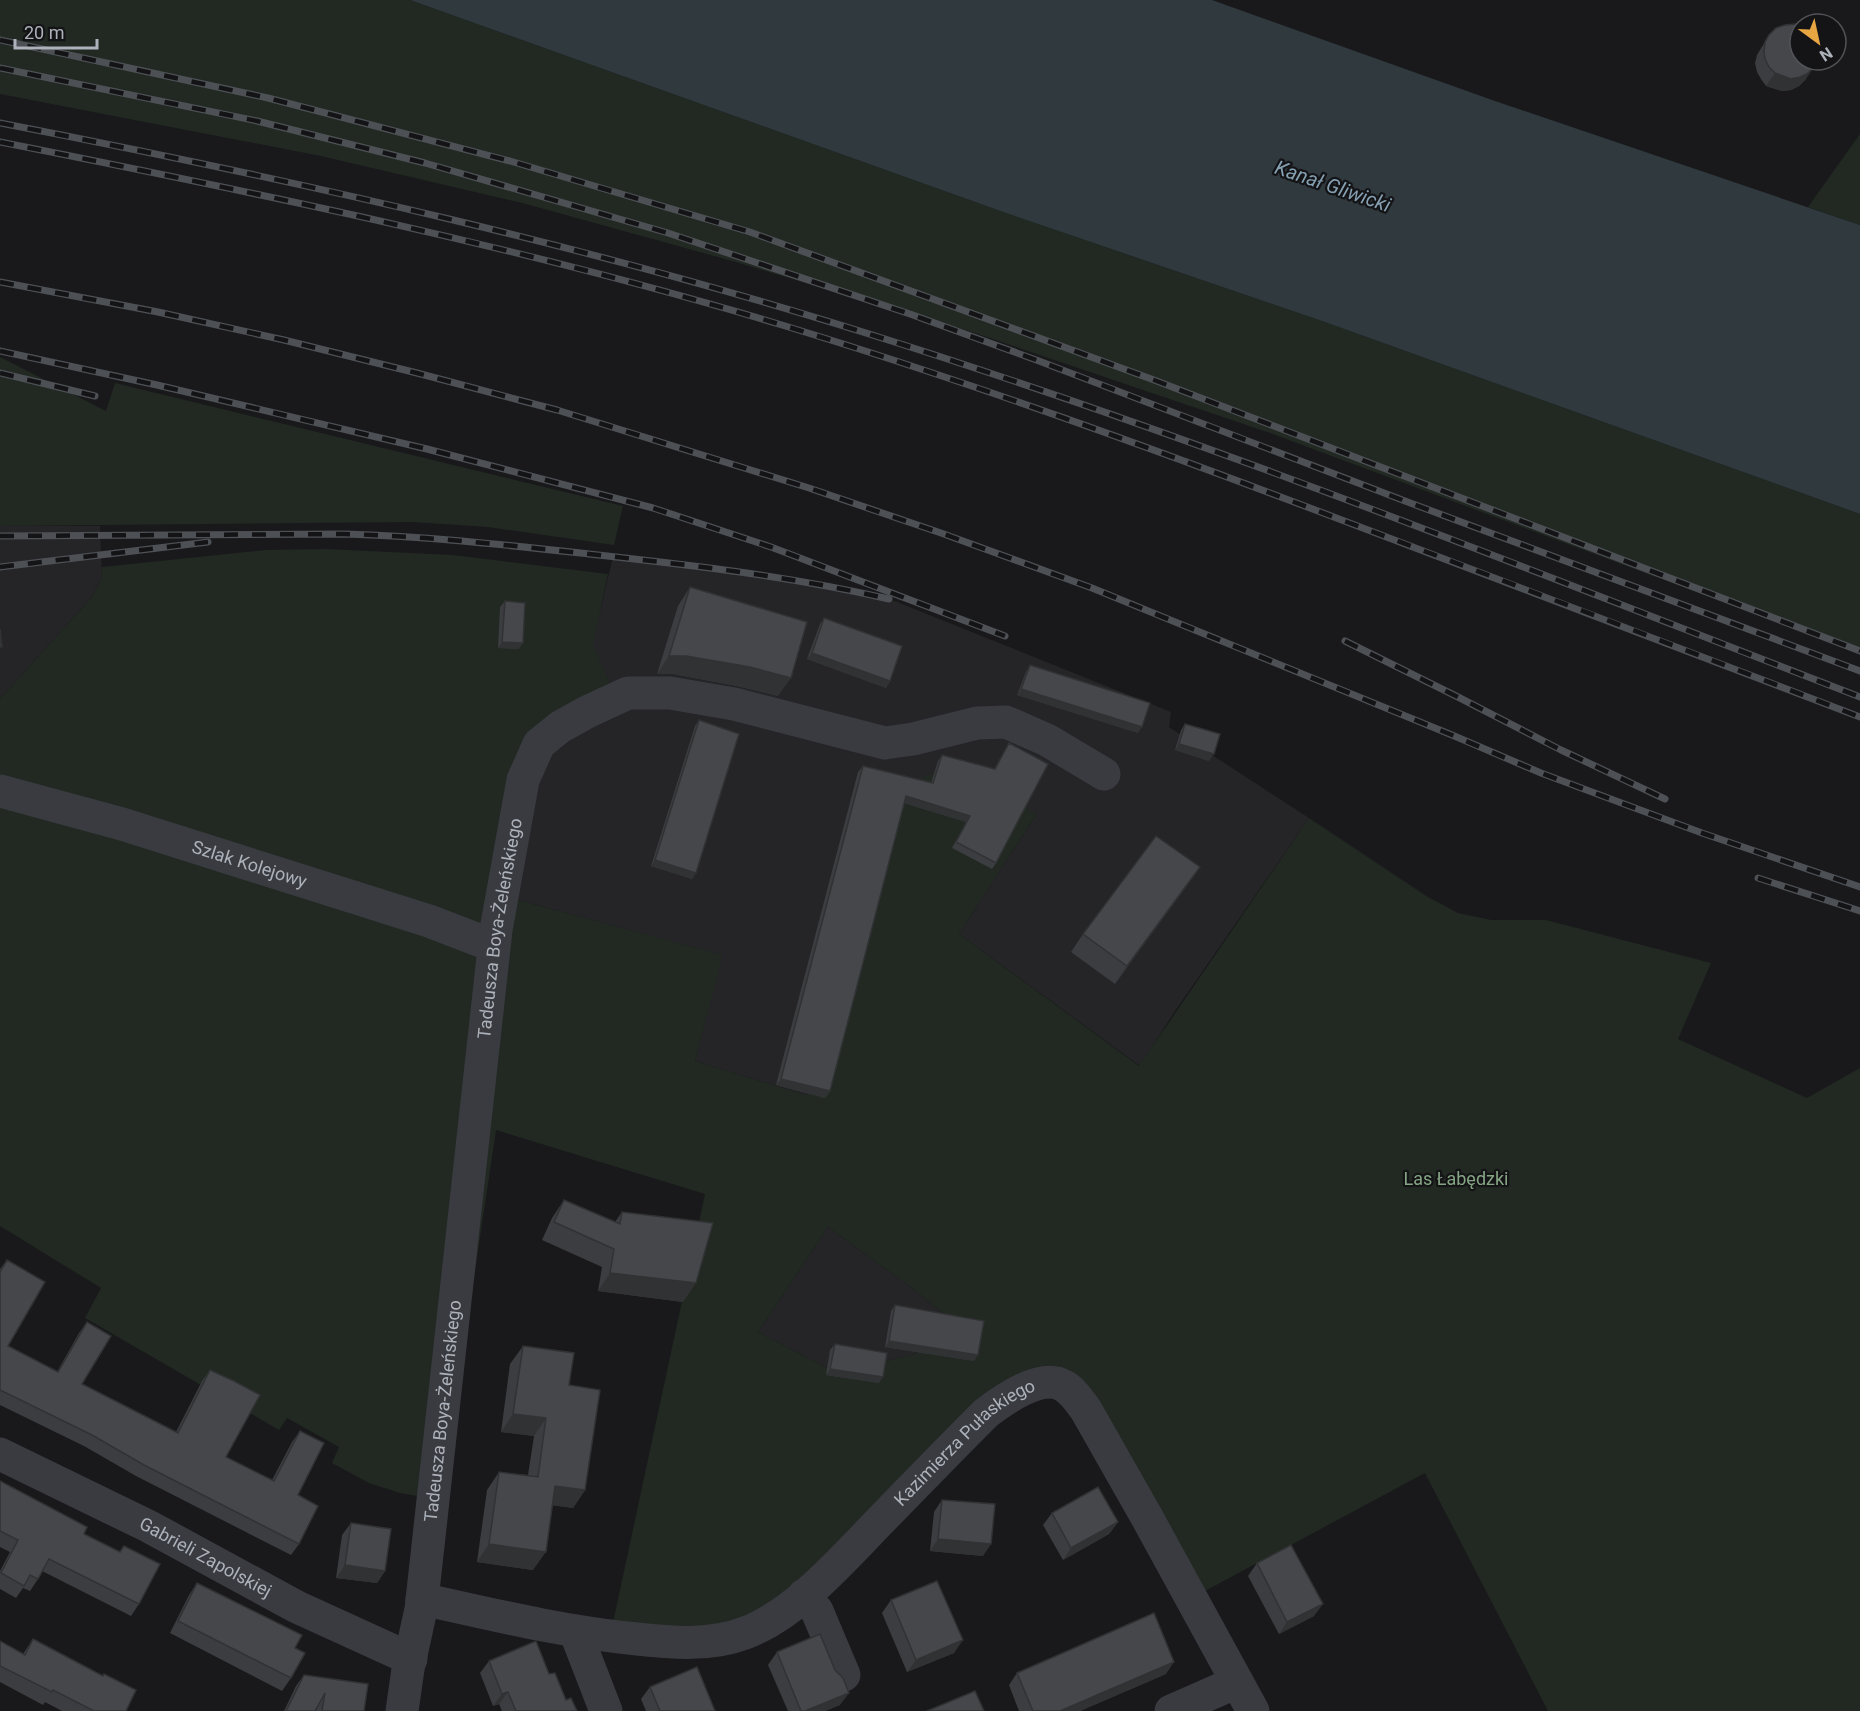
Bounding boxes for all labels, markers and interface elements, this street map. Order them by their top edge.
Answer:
scale bar [15,12,98,50]
north arrow [1788,12,1848,72]
text: 20 m [24,22,64,43]
text: N [1816,43,1836,65]
water label: Kanał Gliwicki [1272,155,1394,217]
street label: Tadeusza Boya-Żeleńskiego [473,816,526,1040]
street label: Szlak Kolejowy [190,836,310,892]
park label: Las Łabędzki [1404,1168,1508,1189]
street label: Tadeusza Boya-Żeleńskiego [420,1299,465,1523]
street label: Kazimierza Pułaskiego [890,1375,1038,1510]
street label: Gabrieli Zapolskiej [136,1512,276,1601]

